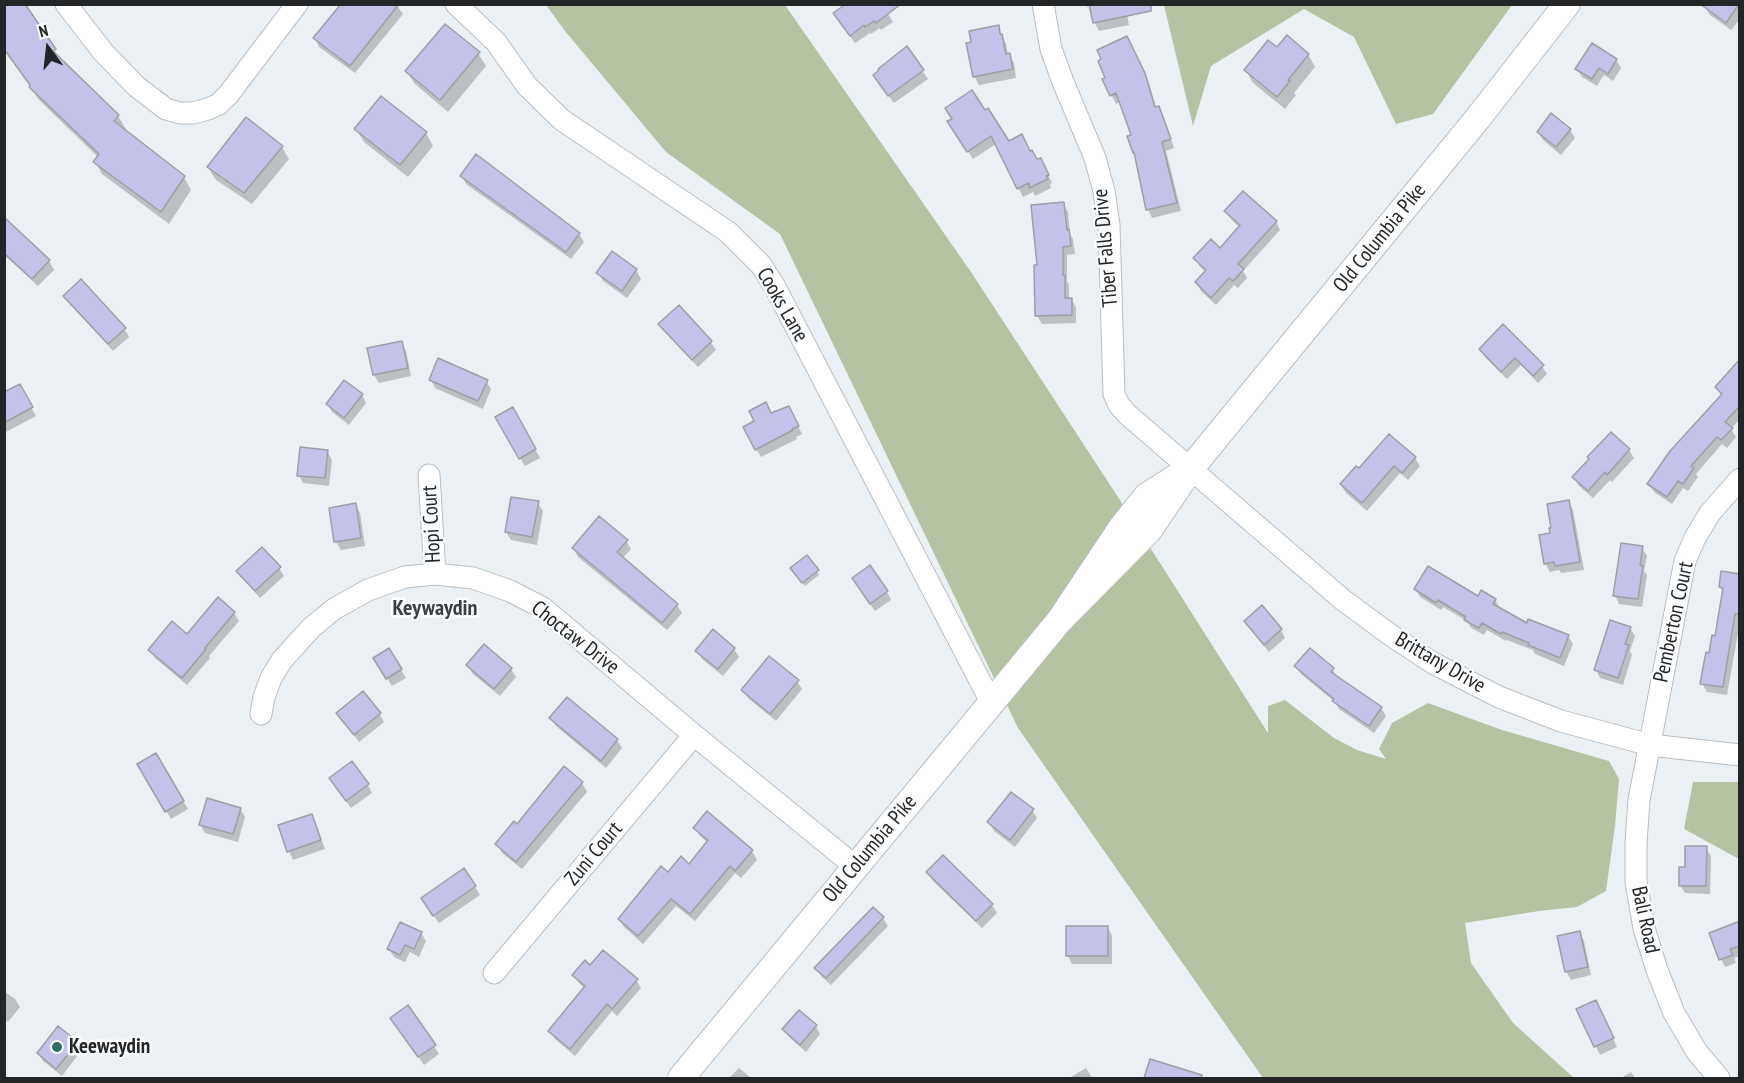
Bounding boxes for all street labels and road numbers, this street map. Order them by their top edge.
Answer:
street label: Old Columbia Pike [1328,178,1432,298]
street label: Tiber Falls Drive [1088,188,1124,308]
street label: Cooks Lane [751,263,813,347]
street label: Hopi Court [417,485,447,563]
street label: Pemberton Court [1649,559,1699,685]
street label: Choctaw Drive [526,596,624,680]
street label: Brittany Drive [1390,627,1490,699]
street label: Old Columbia Pike [818,790,922,908]
street label: Zuni Court [560,817,628,891]
street label: Bali Road [1626,884,1664,956]

